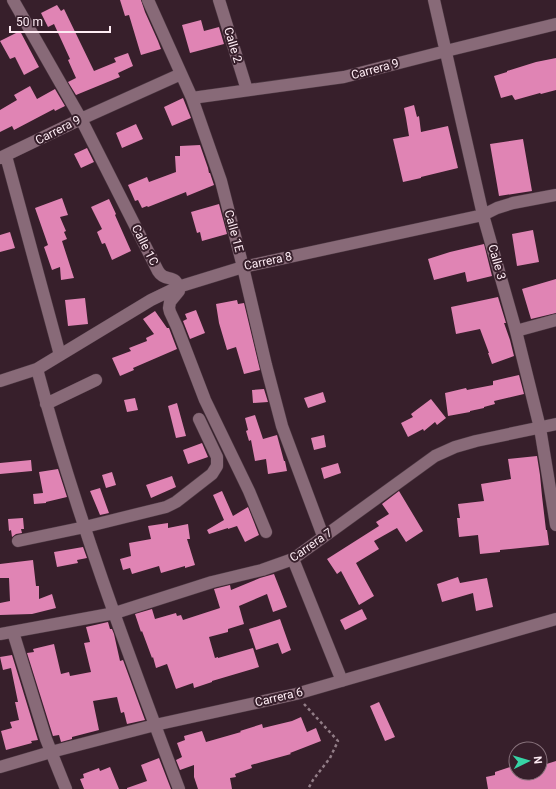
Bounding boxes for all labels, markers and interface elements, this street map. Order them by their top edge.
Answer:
scale bar [10,8,110,34]
text: 50 m [16,15,43,29]
street label: Calle 2 [221,26,245,65]
street label: Carrera 9 [350,56,400,82]
street label: Carrera 9 [33,113,83,147]
street label: Calle 1E [222,208,246,254]
street label: Calle 1C [129,222,161,268]
street label: Calle 3 [485,243,509,281]
street label: Carrera 8 [243,249,294,273]
street label: Carrera 7 [287,525,335,565]
street label: Carrera 6 [254,685,305,709]
north arrow [508,741,548,781]
text: N [531,756,544,765]

